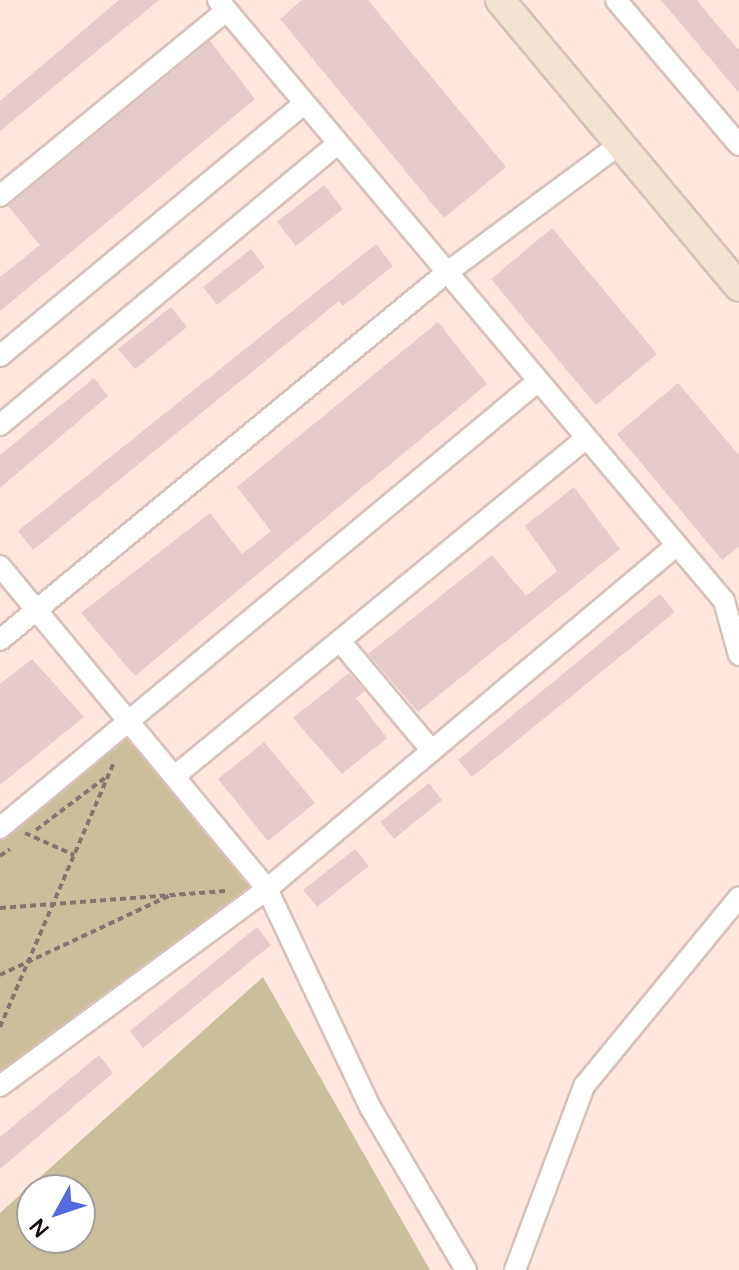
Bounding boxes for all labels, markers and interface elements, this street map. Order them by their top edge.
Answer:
north arrow [16,1174,96,1254]
text: N [23,1212,56,1244]

